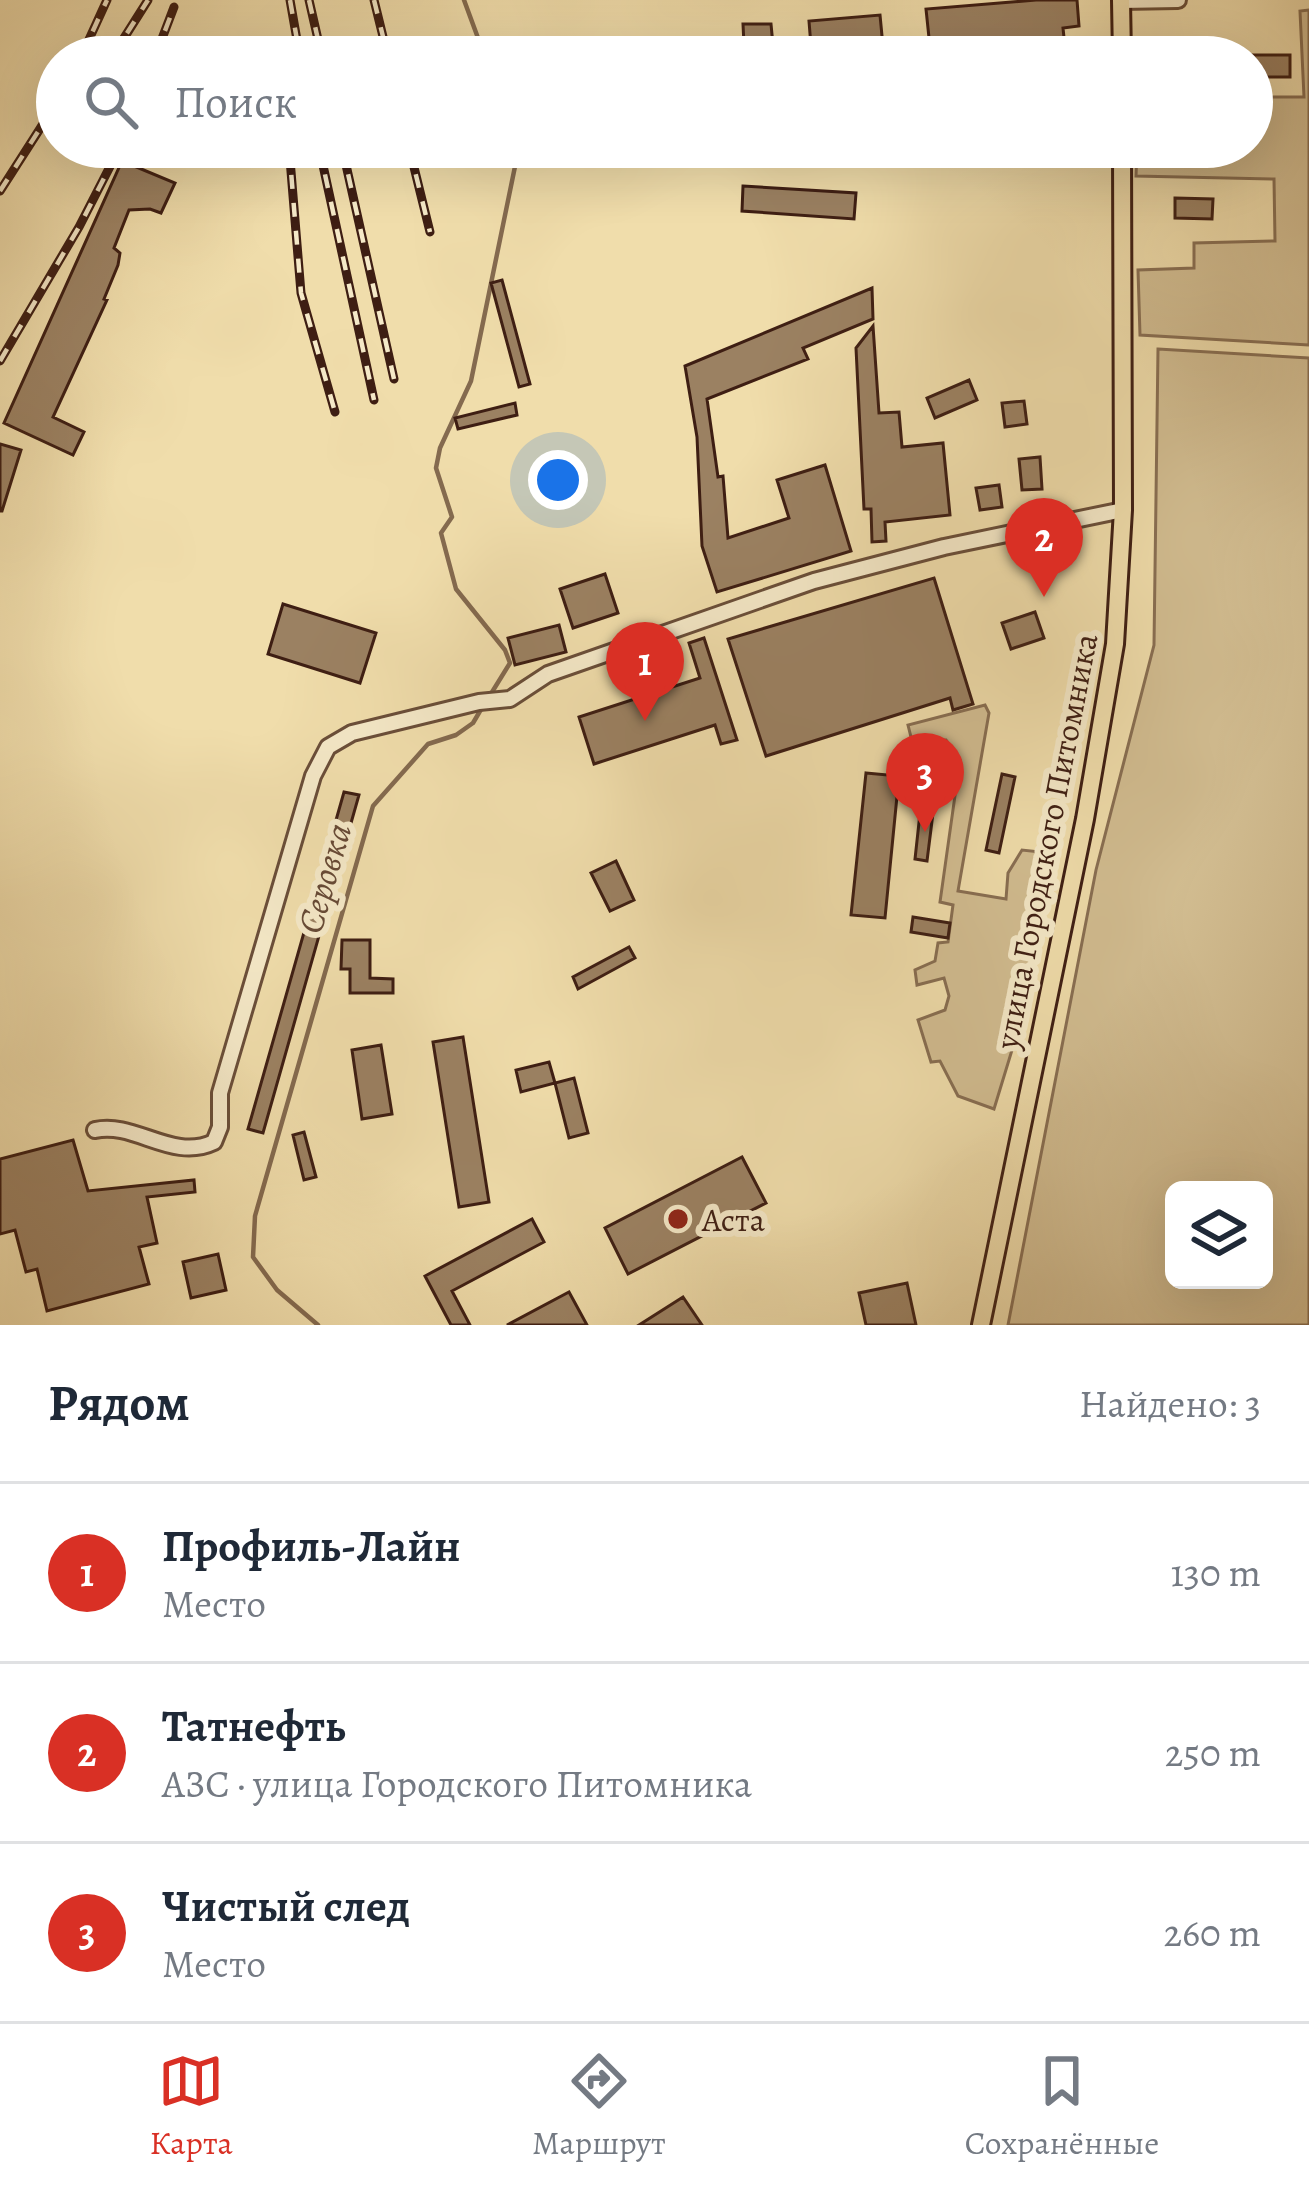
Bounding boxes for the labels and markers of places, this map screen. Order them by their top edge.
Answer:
pin: 2 [1005,498,1083,597]
pin: 1 [606,622,684,721]
pin: 3 [886,733,964,832]
place label: Аста [701,1197,766,1242]
marker: Аста [665,1206,691,1232]

